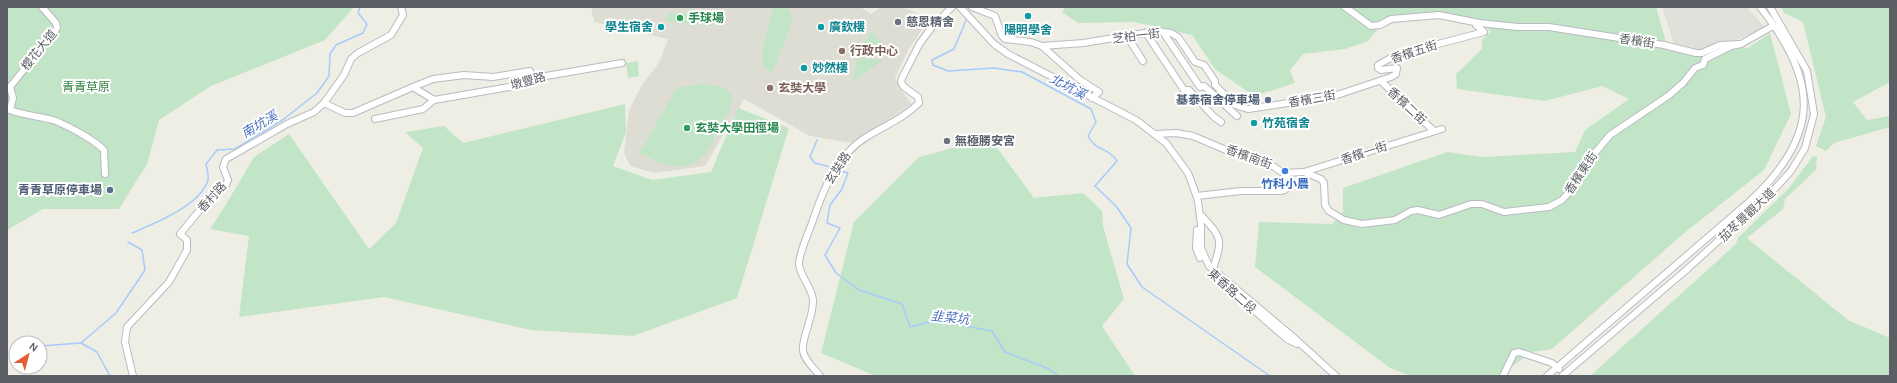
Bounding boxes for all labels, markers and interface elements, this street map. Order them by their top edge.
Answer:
place label: 手球場 [688,11,724,25]
marker: 陽明學舍 [1023,11,1033,21]
marker: 手球場 [675,13,685,23]
place label: 慈恩精舍 [906,15,954,29]
marker: 慈恩精舍 [893,17,903,27]
place label: 學生宿舍 [605,20,653,34]
place label: 廣欽樓 [829,20,865,34]
marker: 學生宿舍 [656,22,666,32]
marker: 廣欽樓 [816,22,826,32]
place label: 陽明學舍 [1004,23,1052,37]
street label: 芝柏一街 [1111,26,1161,46]
street label: 櫻花大道 [18,27,60,73]
street label: 香檳街 [1618,31,1656,51]
street label: 香檳五街 [1389,38,1439,66]
place label: 行政中心 [850,44,898,58]
marker: 行政中心 [837,46,847,56]
place label: 妙然樓 [812,61,848,75]
marker: 妙然樓 [799,63,809,73]
street label: 墩豐路 [509,70,547,92]
water label: 北坑溪 [1047,71,1090,103]
park label: 青青草原 [62,80,110,94]
place label: 玄奘大學 [778,81,826,95]
marker: 玄奘大學 [765,83,775,93]
street label: 香檳二街 [1385,85,1429,127]
street label: 香檳三街 [1287,88,1337,110]
place label: 基泰宿舍停車場 [1176,93,1260,107]
marker: 基泰宿舍停車場 [1263,95,1273,105]
water label: 南坑溪 [239,107,282,141]
place label: 竹苑宿舍 [1262,116,1310,130]
marker: 竹苑宿舍 [1249,118,1259,128]
place label: 玄奘大學田徑場 [695,121,779,135]
marker: 玄奘大學田徑場 [682,123,692,133]
place label: 無極勝安宮 [955,134,1015,148]
marker: 無極勝安宮 [942,136,952,146]
street label: 香檳一街 [1339,139,1389,167]
street label: 香檳南街 [1224,142,1274,172]
street label: 玄奘路 [822,149,854,187]
street label: 香檳東街 [1562,149,1600,197]
marker: 竹科小農 [1280,166,1290,176]
place label: 竹科小農 [1261,177,1309,191]
street label: 香村路 [195,179,229,215]
place label: 青青草原停車場 [18,183,102,197]
marker: 青青草原停車場 [105,185,115,195]
street label: 茄苳景觀大道 [1716,185,1778,245]
street label: 東香路二段 [1205,266,1259,316]
water label: 韭菜坑 [930,308,972,327]
north arrow [8,335,48,375]
text: N [27,340,41,355]

